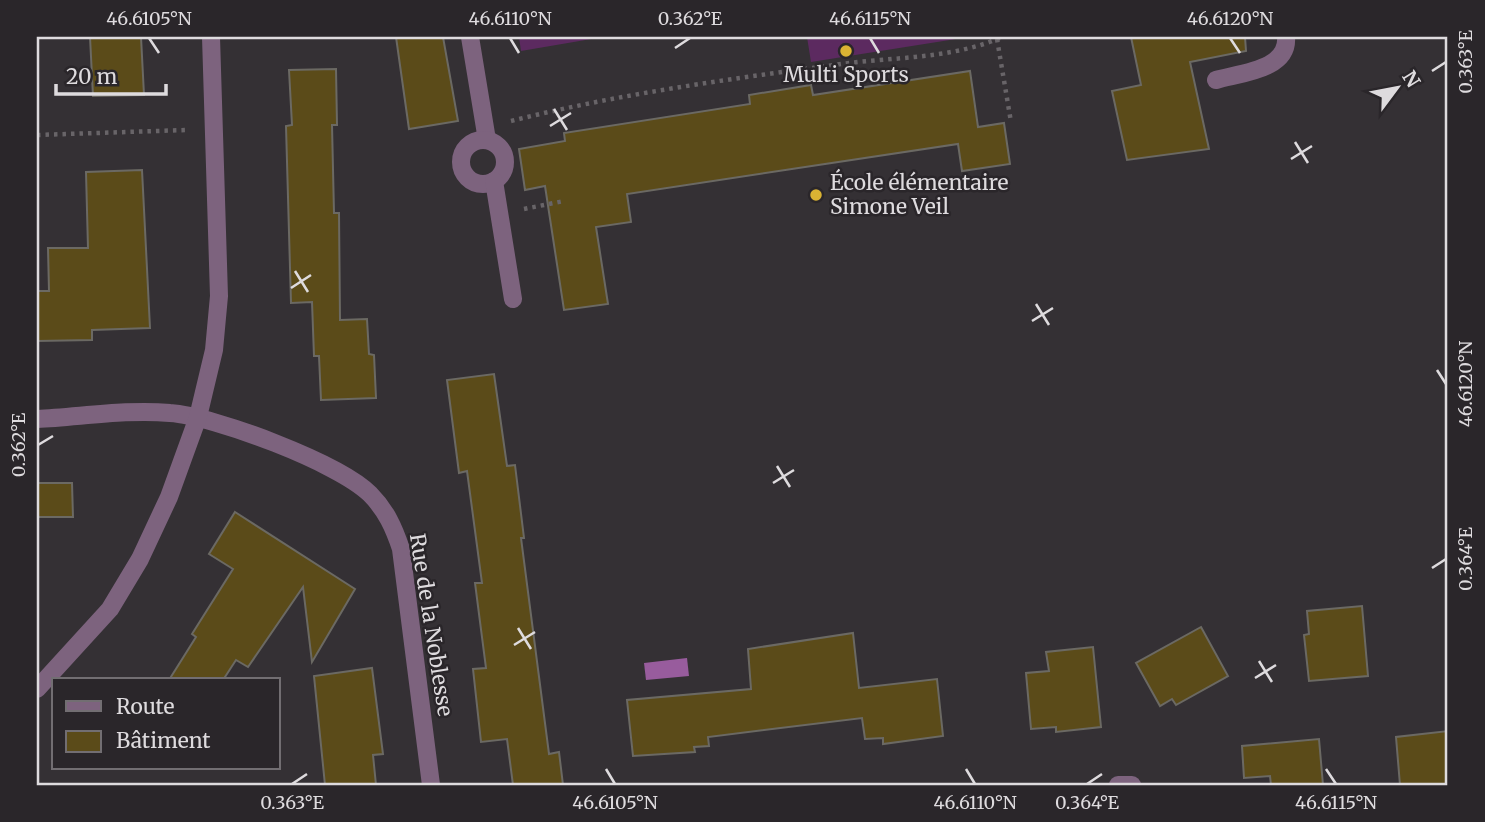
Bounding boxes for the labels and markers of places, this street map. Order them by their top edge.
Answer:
marker: Multi Sports [838,43,854,59]
place label: Multi Sports [783,61,909,88]
place label: École élémentaire Simone Veil [830,168,1009,220]
marker: École élémentaire Simone Veil [808,187,824,203]

